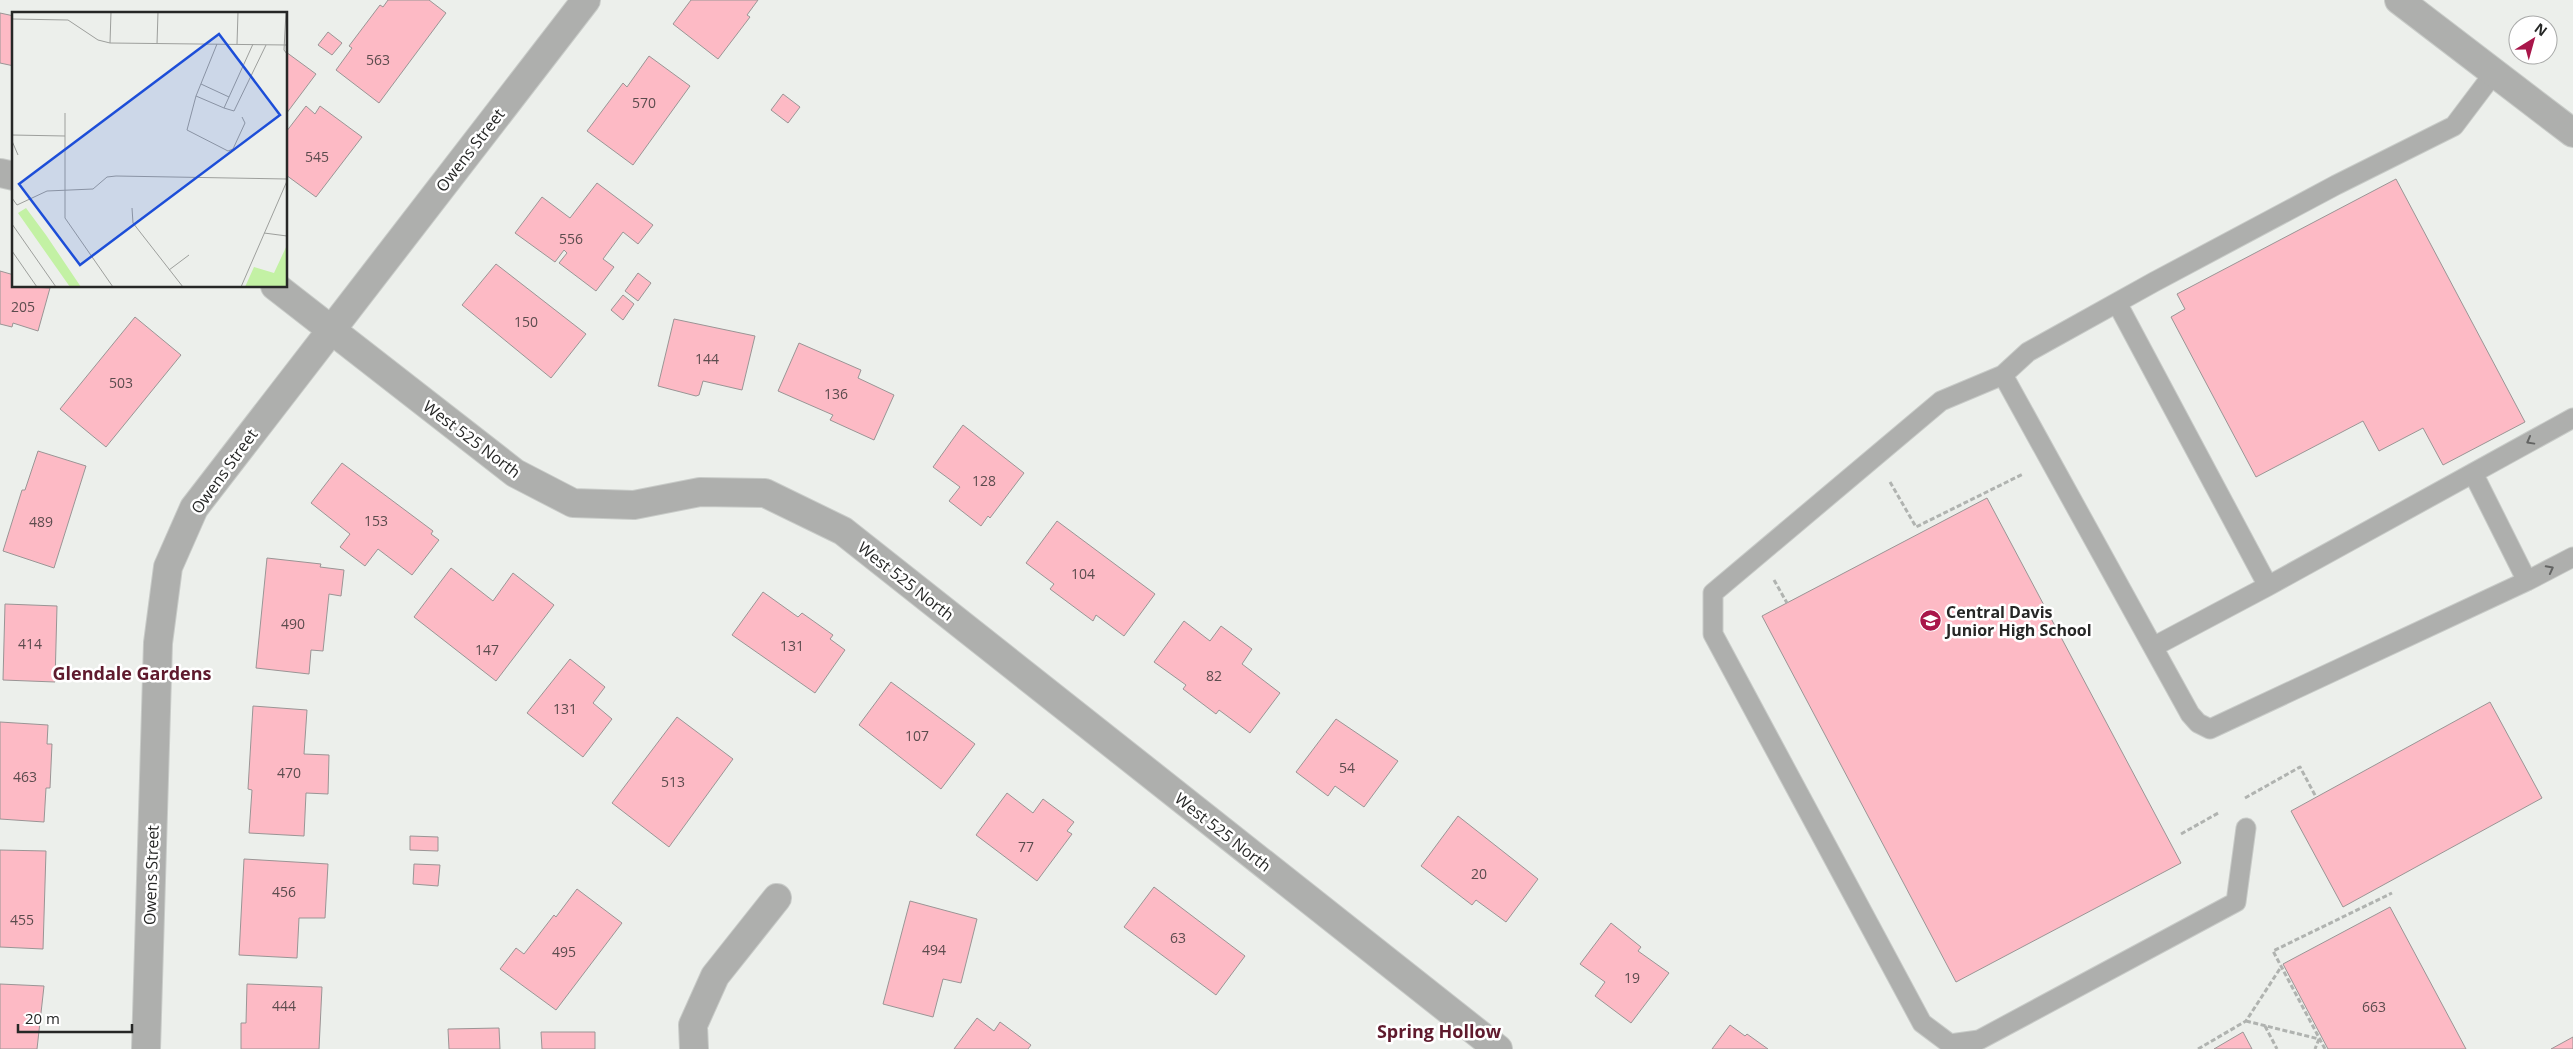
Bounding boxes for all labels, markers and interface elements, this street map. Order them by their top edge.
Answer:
inset map [12,12,288,288]
north arrow [2508,15,2558,65]
text: N [2531,18,2551,40]
house number: 563 [366,50,390,69]
house number: 570 [632,93,656,112]
street label: Owens Street [431,104,510,196]
house number: 545 [305,147,329,166]
house number: 556 [559,229,583,248]
house number: 205 [11,297,35,316]
house number: 150 [514,312,538,331]
house number: 144 [695,349,719,368]
house number: 503 [109,373,133,392]
house number: 136 [824,384,848,403]
street label: West 525 North [419,395,525,483]
street label: Owens Street [186,424,262,518]
one-way arrow [2527,435,2536,445]
house number: 128 [972,471,996,490]
house number: 153 [364,511,388,530]
house number: 489 [29,512,53,531]
street label: West 525 North [853,536,959,626]
house number: 104 [1071,564,1095,583]
one-way arrow [2545,565,2554,575]
place label: Central Davis Junior High School [1944,601,2092,641]
school or university icon: Central Davis Junior High School [1918,609,1942,633]
house number: 490 [281,614,305,633]
house number: 414 [18,634,42,653]
house number: 131 [780,636,804,655]
house number: 147 [475,640,499,659]
district label: Glendale Gardens [53,661,212,685]
house number: 82 [1206,666,1222,685]
house number: 131 [553,699,577,718]
house number: 107 [905,726,929,745]
house number: 54 [1339,758,1355,777]
house number: 470 [277,763,301,782]
house number: 463 [13,767,37,786]
house number: 513 [661,772,685,791]
street label: West 525 North [1170,787,1276,877]
street label: Owens Street [138,824,164,925]
house number: 77 [1018,837,1034,856]
house number: 20 [1471,864,1487,883]
house number: 456 [272,882,296,901]
house number: 455 [10,910,34,929]
house number: 63 [1170,928,1186,947]
house number: 494 [922,940,946,959]
house number: 495 [552,942,576,961]
house number: 19 [1624,968,1640,987]
house number: 444 [272,996,296,1015]
house number: 663 [2362,997,2386,1016]
scale bar [18,1002,131,1034]
text: 20 m [25,1008,60,1028]
district label: Spring Hollow [1377,1019,1502,1043]

